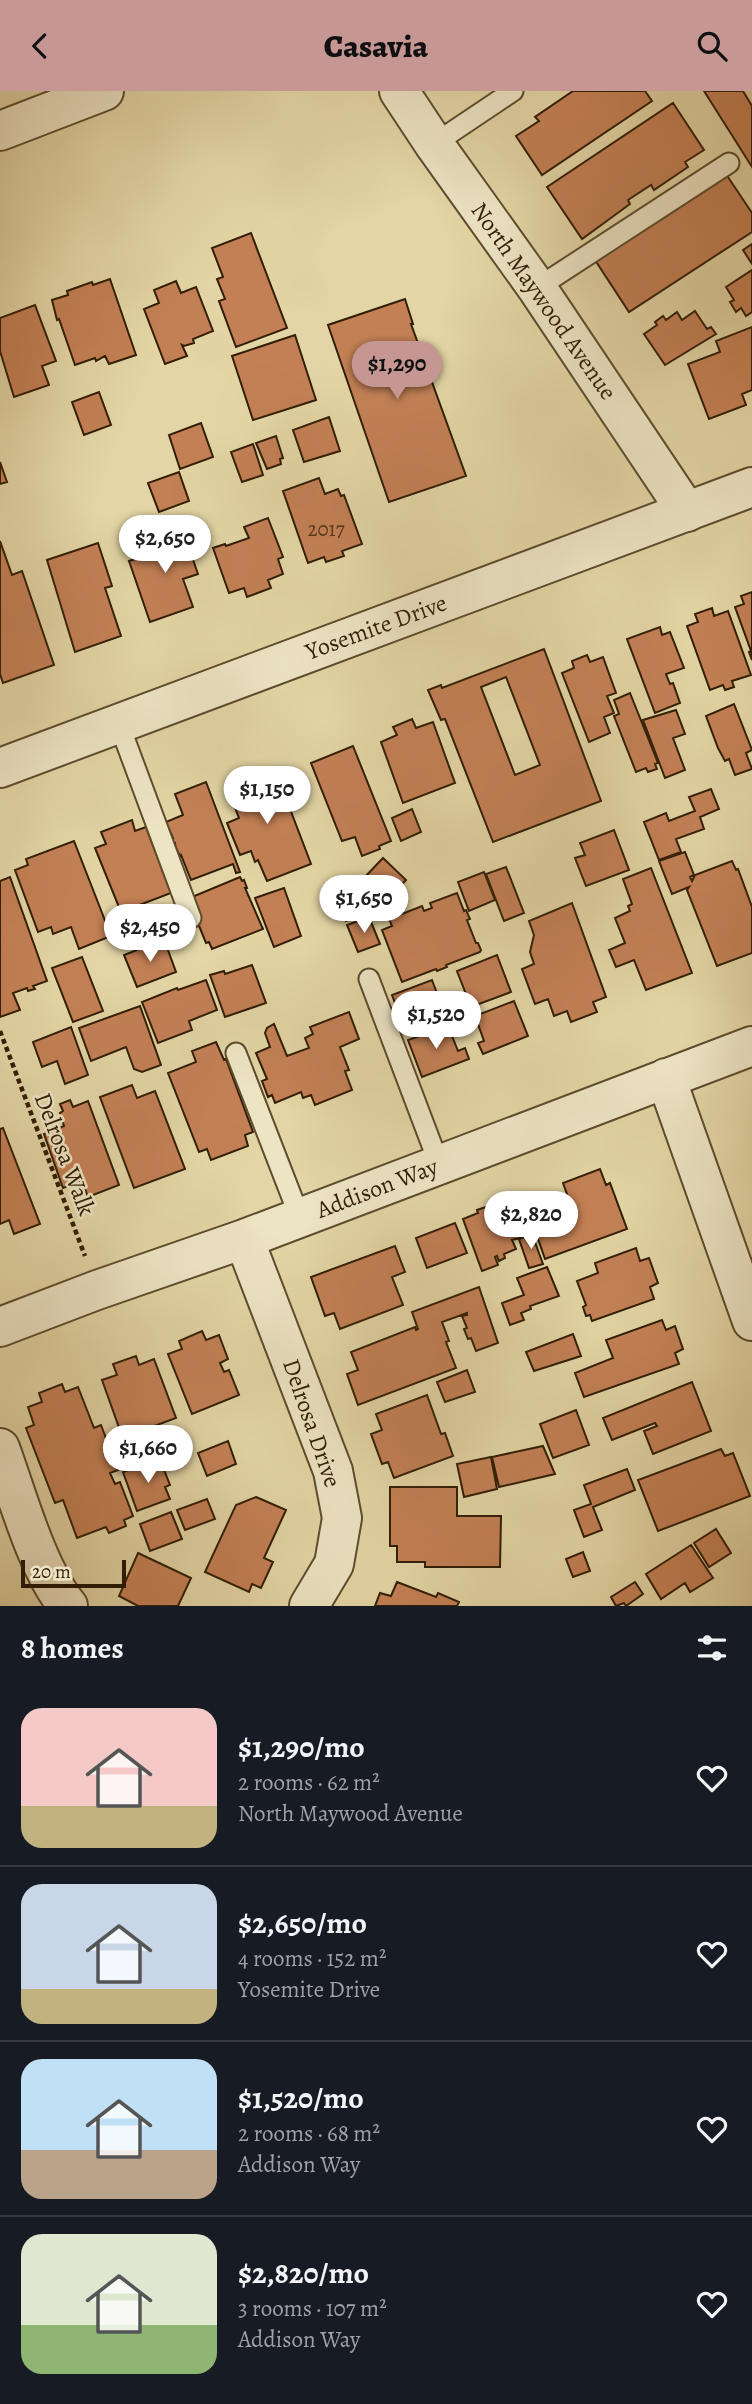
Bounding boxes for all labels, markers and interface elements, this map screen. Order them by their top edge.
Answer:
text: Casavia [324,24,428,68]
icon: back [21,27,59,65]
icon: search [693,27,731,65]
street label: North Maywood Avenue [464,196,624,406]
pin: $1,290 [340,341,454,401]
text: $1,290 [368,348,426,379]
pin: $2,650 [108,515,222,575]
house number: 2017 [307,515,345,543]
text: $2,650 [135,522,195,553]
street label: Yosemite Drive [300,587,451,668]
pin: $1,150 [210,767,324,826]
text: $1,150 [240,773,294,804]
pin: $1,650 [307,875,421,935]
text: $1,650 [335,882,393,913]
pin: $2,450 [93,905,207,964]
text: $2,450 [120,911,180,942]
pin: $1,520 [379,991,493,1051]
text: $1,520 [407,998,465,1029]
street label: Delrosa Walk [27,1088,103,1220]
street label: Addison Way [311,1150,443,1226]
pin: $2,820 [474,1191,588,1251]
text: $2,820 [500,1198,562,1229]
street label: Delrosa Drive [275,1355,349,1491]
pin: $1,660 [91,1425,205,1485]
text: $1,660 [119,1432,177,1463]
scale bar [21,1557,126,1589]
text: 20 m [32,1559,71,1585]
text: 8 homes [21,1628,124,1668]
icon: filters [693,1629,731,1667]
text: $1,290/mo [238,1727,365,1767]
icon: home [77,1736,161,1820]
icon: heart [693,1759,731,1797]
text: 2 rooms · 62 m² [238,1767,380,1798]
text: North Maywood Avenue [238,1798,463,1829]
text: $2,650/mo [238,1903,367,1943]
icon: home [77,1912,161,1996]
icon: heart [693,1935,731,1973]
text: 4 rooms · 152 m² [238,1943,386,1974]
text: Yosemite Drive [238,1974,380,2005]
text: $1,520/mo [238,2078,364,2118]
icon: home [77,2087,161,2171]
icon: heart [693,2110,731,2148]
text: 2 rooms · 68 m² [238,2118,380,2149]
text: Addison Way [238,2149,360,2180]
text: $2,820/mo [238,2253,369,2293]
icon: home [77,2262,161,2346]
icon: heart [693,2285,731,2323]
text: 3 rooms · 107 m² [238,2293,387,2324]
text: Addison Way [238,2324,360,2355]

